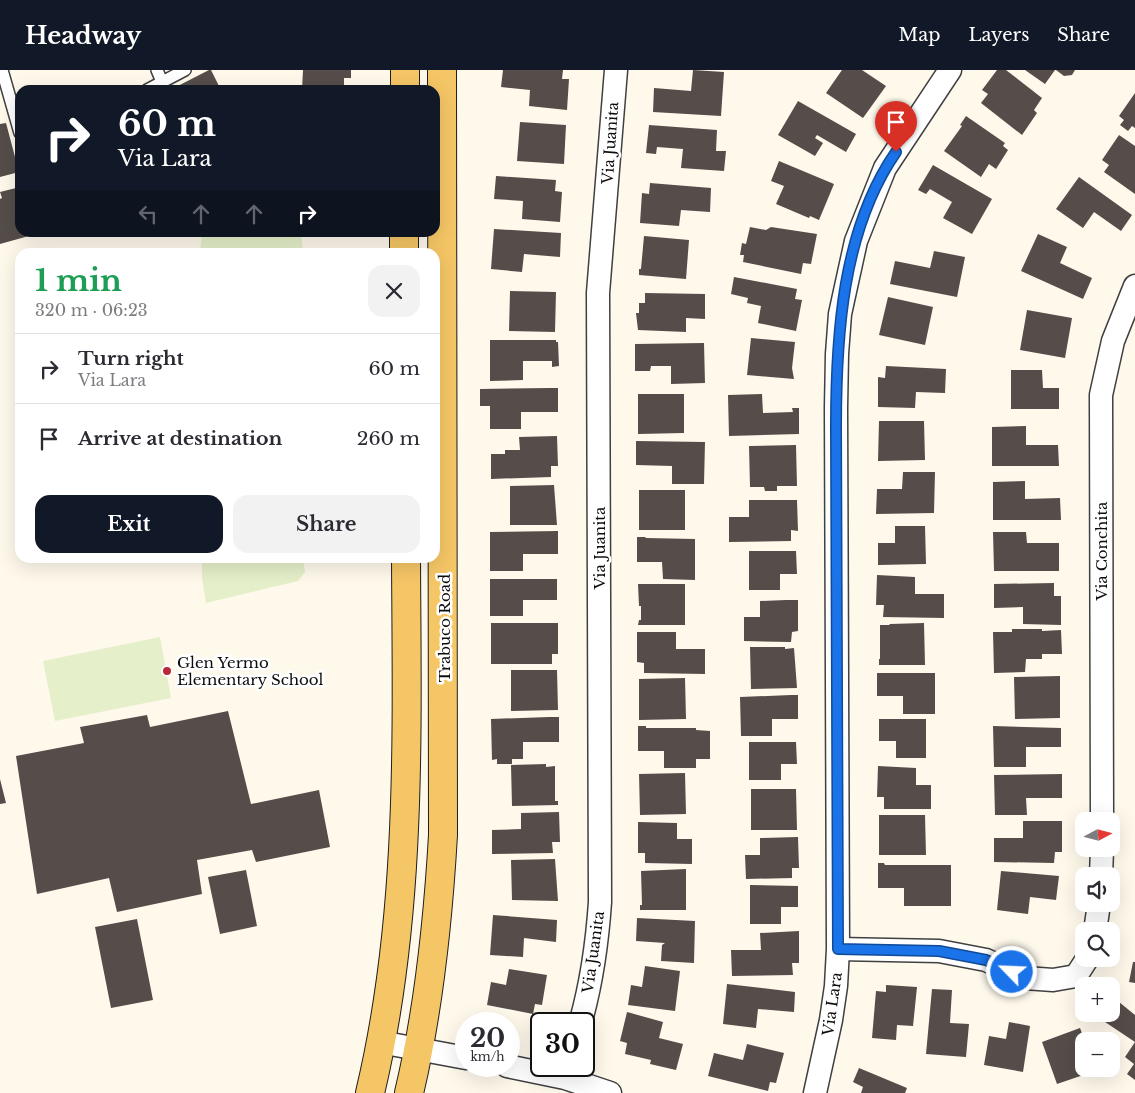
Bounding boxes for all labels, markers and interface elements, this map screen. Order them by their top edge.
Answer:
text: Headway [25,21,141,50]
text: Map [899,24,940,46]
text: Layers [968,24,1029,46]
text: Share [1057,24,1110,46]
street label: Via Juanita [598,100,622,186]
pin [875,101,917,152]
text: 60 m [118,102,216,145]
icon: right [35,105,100,170]
icon: arrive [882,108,910,136]
text: Via Lara [118,145,212,172]
icon: left [134,200,162,228]
icon: ahead [187,200,215,228]
icon: ahead [240,200,268,228]
icon: right [293,200,321,228]
text: 1 min [35,262,122,299]
button: close [368,265,420,317]
text: 320 m · 06:23 [35,300,148,320]
text: Turn right [78,347,184,370]
icon: right [35,355,63,383]
text: 60 m [368,357,420,380]
text: Via Lara [78,370,146,390]
icon: arrive [35,425,63,453]
text: Arrive at destination [78,427,282,450]
text: 260 m [357,427,420,450]
button: Exit [35,495,223,553]
button: Share [233,495,420,553]
street label: Via Conchita [1092,501,1111,601]
street label: Via Juanita [590,506,609,590]
street label: Trabuco Road [435,574,454,682]
place label: Glen Yermo Elementary School [177,653,324,689]
marker: Glen Yermo Elementary School [161,665,173,677]
north arrow [1075,812,1120,858]
map controls [1075,812,1120,1077]
button: sound [1075,867,1120,912]
street label: Via Juanita [578,909,608,995]
button: search [1075,922,1120,967]
position arrow [985,945,1037,997]
street label: Via Lara [818,970,846,1038]
button: + [1075,977,1120,1022]
speed limit sign: 30 [530,1012,595,1077]
text: 20 [470,1023,505,1054]
button: − [1075,1032,1120,1077]
text: km/h [470,1049,505,1064]

